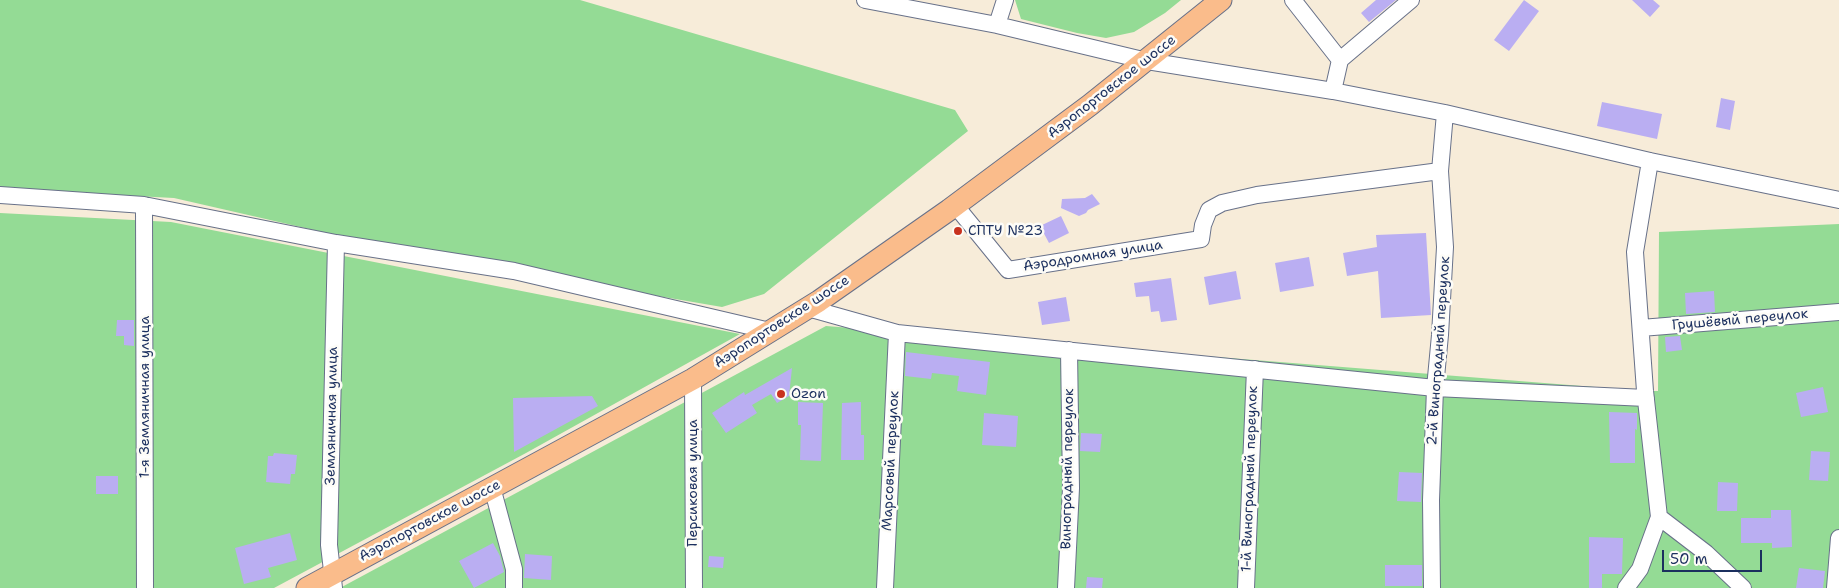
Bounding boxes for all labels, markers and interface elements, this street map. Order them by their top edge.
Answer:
street label: Аэропортовское шоссе [1045,32,1179,142]
place label: СПТУ №23 [968,223,1043,239]
marker: СПТУ №23 [952,225,964,237]
street label: Аэродромная улица [1022,237,1164,275]
street label: 2-й Виноградный переулок [1424,256,1454,446]
street label: Аэропортовское шоссе [711,272,853,372]
street label: Грушёвый переулок [1671,306,1809,334]
street label: 1-я Земляничная улица [137,316,153,478]
street label: Земляничная улица [322,347,342,485]
place label: Ozon [791,386,826,402]
street label: 1-й Виноградный переулок [1238,386,1262,572]
marker: Ozon [775,388,787,400]
street label: Виноградный переулок [1058,388,1078,550]
street label: Марсовый переулок [879,390,903,532]
street label: Персиковая улица [685,419,701,547]
street label: Аэропортовское шоссе [356,477,504,565]
scale bar [1664,540,1764,572]
text: 50 m [1670,549,1708,569]

